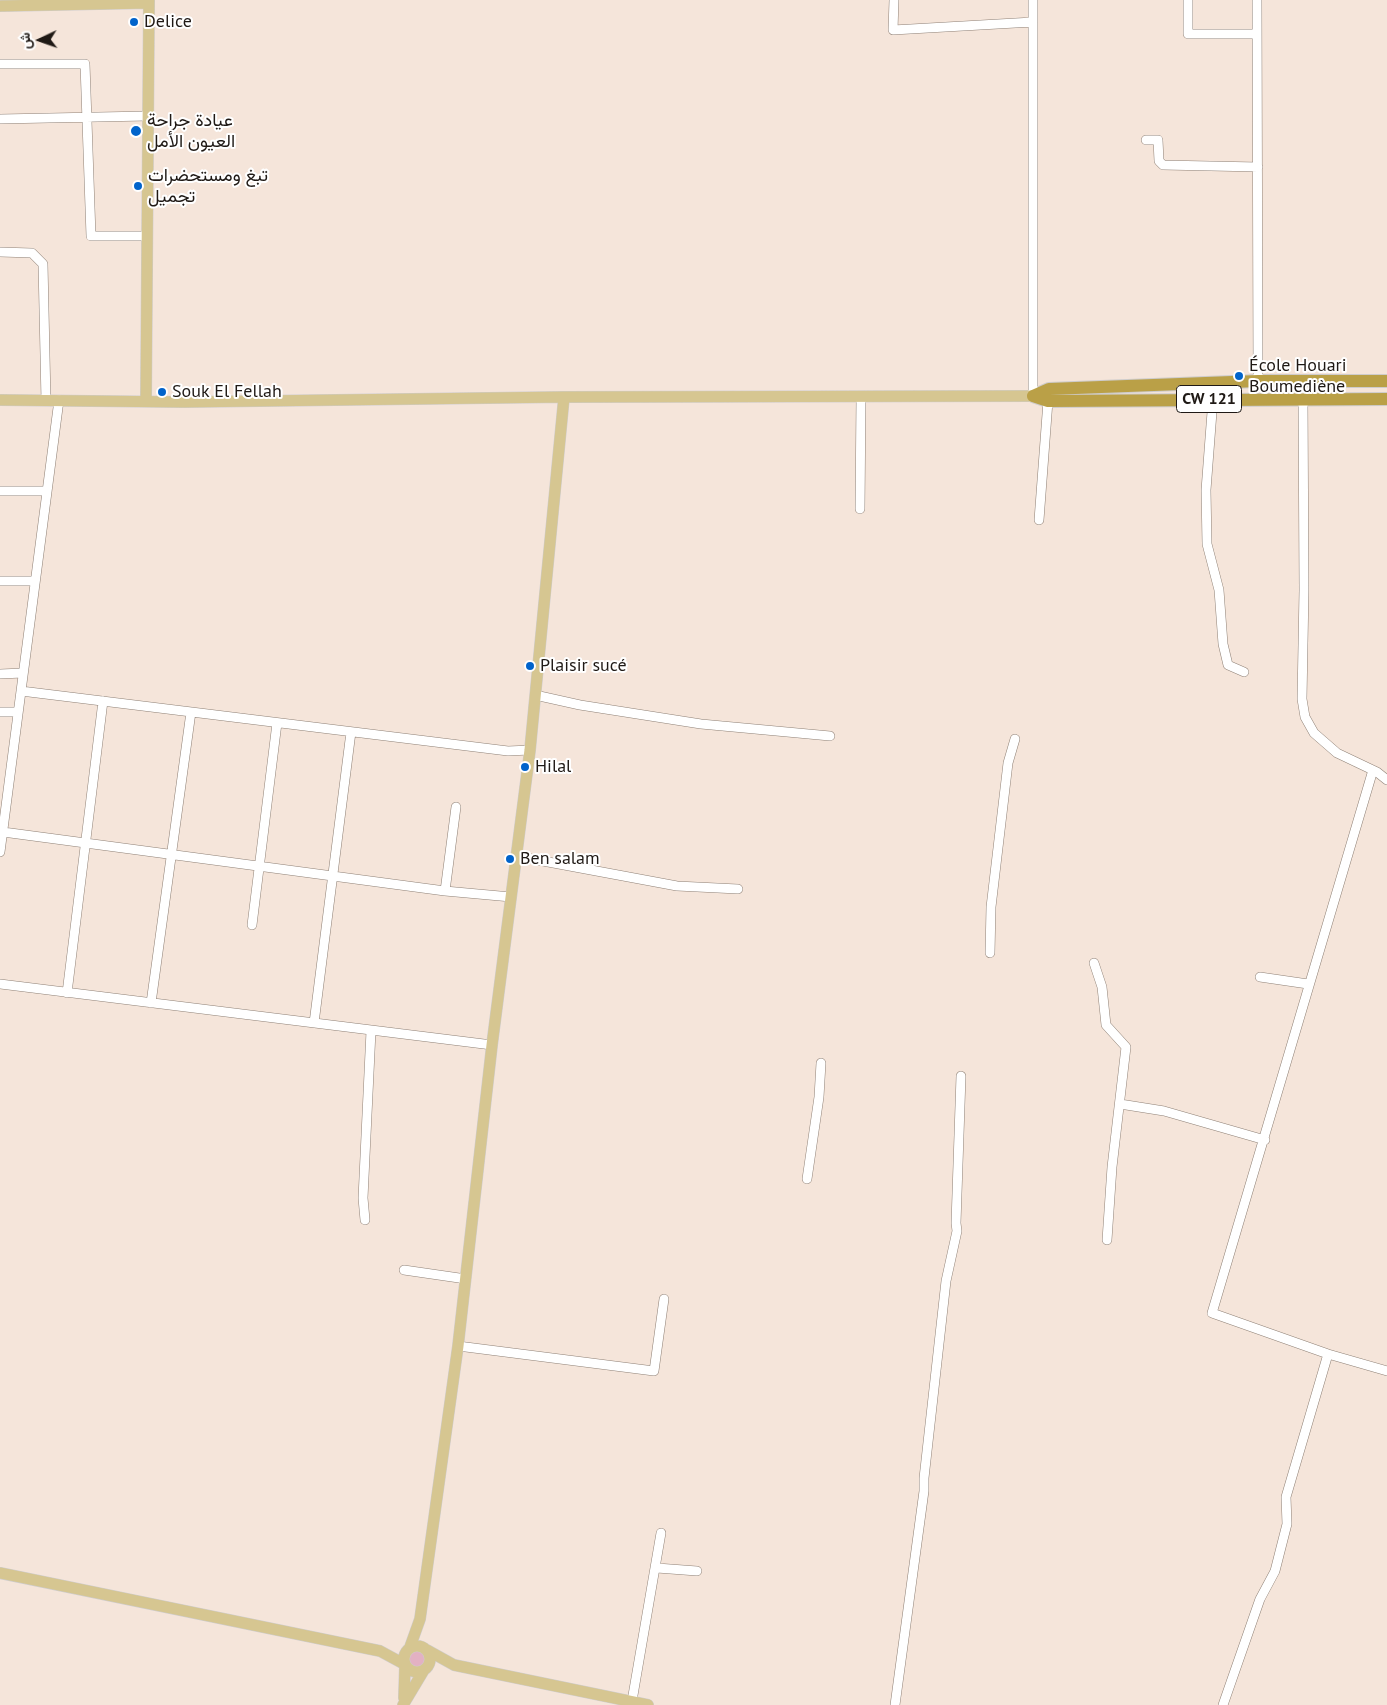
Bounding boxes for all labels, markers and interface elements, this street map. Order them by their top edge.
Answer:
place label: Delice [144,11,192,33]
north arrow [15,15,65,65]
marker: Delice [128,16,140,28]
text: ش [16,32,34,50]
place label: عيادة جراحة العيون الأمل [147,110,235,152]
marker: عيادة جراحة العيون الأمل [129,124,143,138]
place label: تبغ ومستحضرات تجميل [148,165,268,208]
marker: تبغ ومستحضرات تجميل [132,180,144,192]
place label: École Houari Boumediène [1249,355,1347,398]
marker: École Houari Boumediène [1233,370,1245,382]
place label: Souk El Fellah [172,381,282,403]
marker: Souk El Fellah [156,386,168,398]
road number: CW 121 [1176,386,1242,412]
place label: Plaisir sucé [540,655,627,677]
marker: Plaisir sucé [524,660,536,672]
place label: Hilal [535,756,571,778]
marker: Hilal [519,761,531,773]
place label: Ben salam [520,848,600,870]
marker: Ben salam [504,853,516,865]

